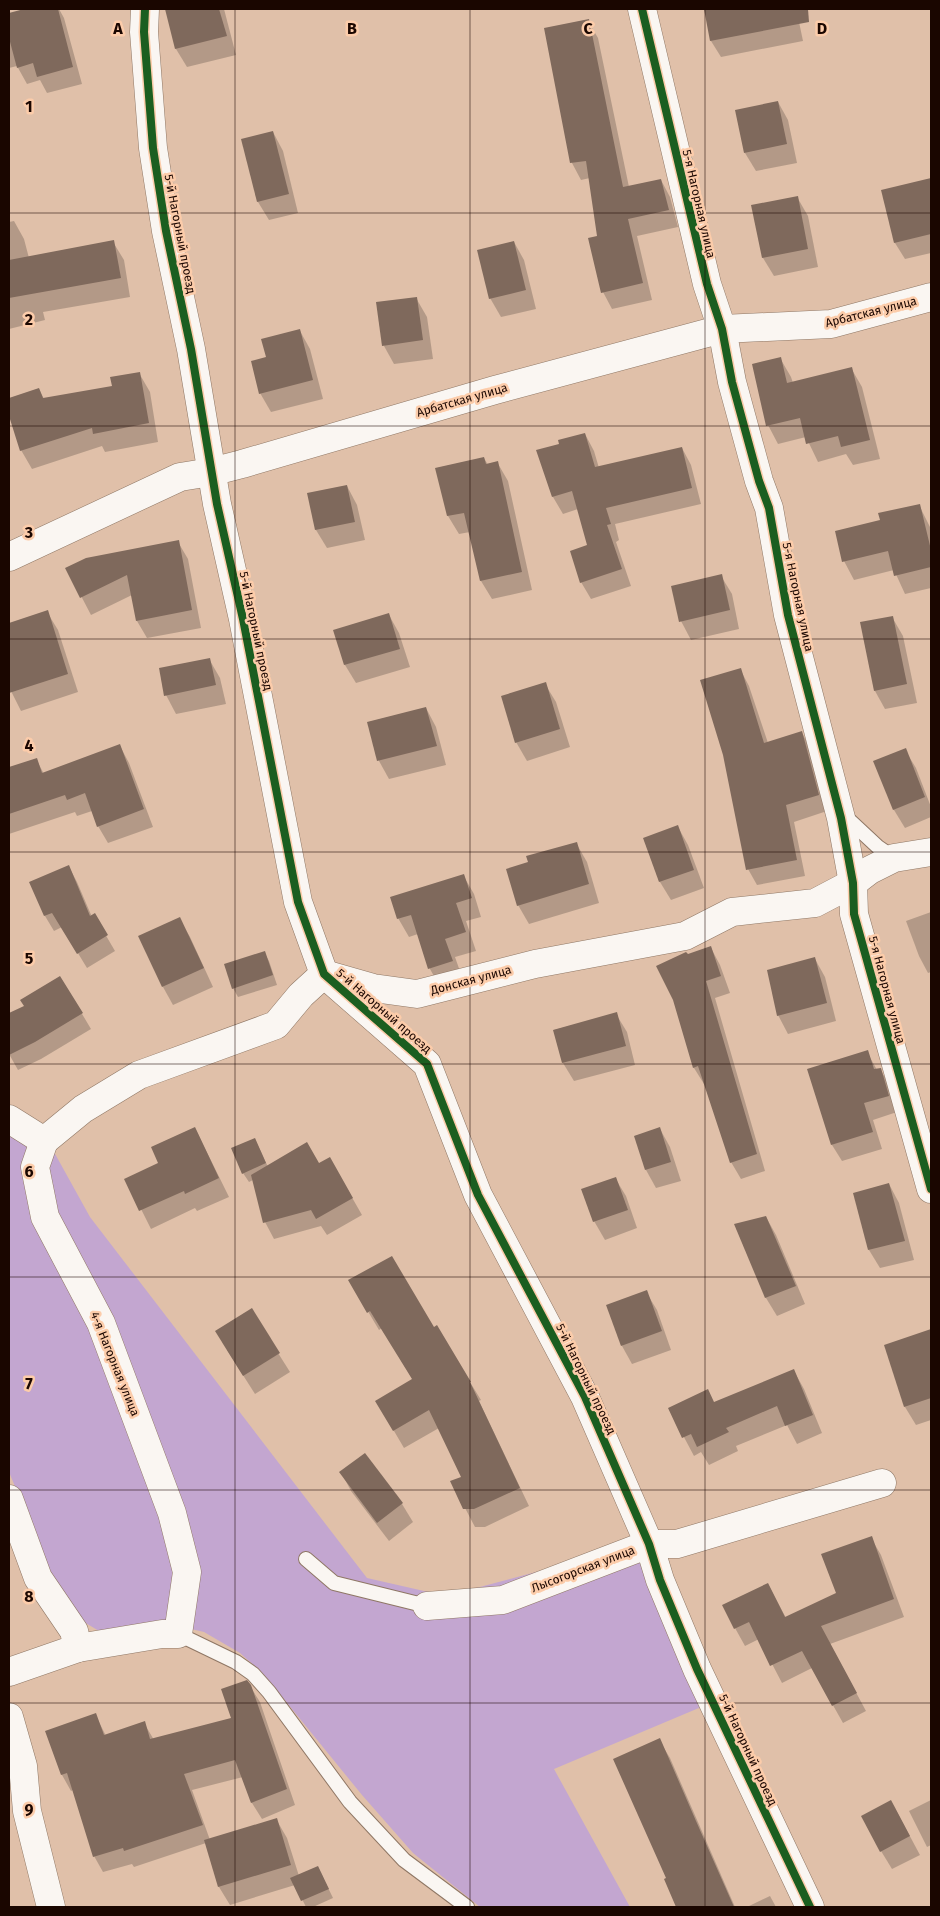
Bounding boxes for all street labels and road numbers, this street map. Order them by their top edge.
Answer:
street label: 5-я Нагорная улица [680,148,718,260]
street label: 5-й Нагорный проезд [162,173,198,295]
street label: Арбатская улица [824,294,918,330]
street label: Арбатская улица [415,380,509,420]
street label: 5-я Нагорная улица [780,541,816,653]
street label: 5-й Нагорный проезд [237,570,276,692]
street label: 5-я Нагорная улица [866,935,908,1045]
street label: Донская улица [428,962,513,998]
street label: 5-й Нагорный проезд [334,966,435,1056]
street label: 4-я Нагорная улица [88,1310,142,1418]
street label: 5-й Нагорный проезд [553,1321,619,1437]
street label: Лысогорская улица [529,1543,637,1595]
street label: 5-й Нагорный проезд [716,1692,780,1808]

